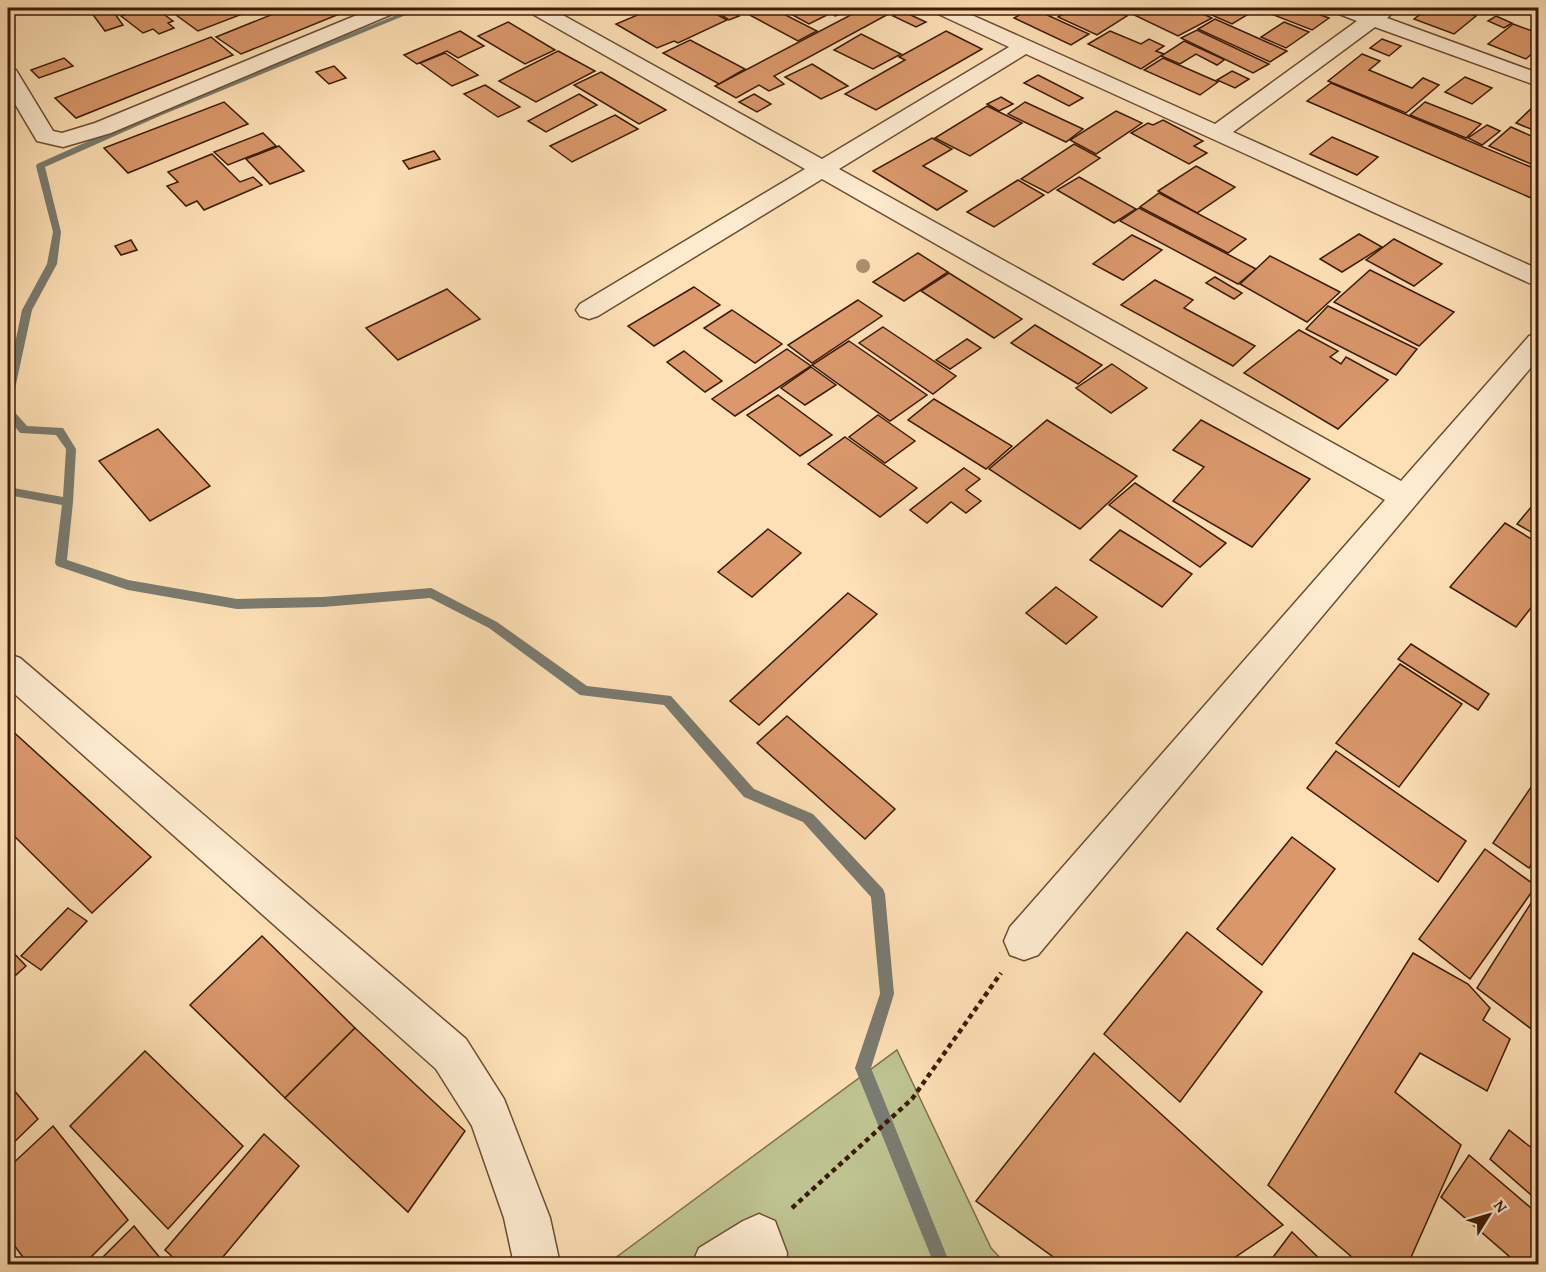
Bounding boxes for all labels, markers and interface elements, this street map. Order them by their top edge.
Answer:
north arrow [1459,1185,1519,1245]
text: N [1488,1194,1514,1218]

